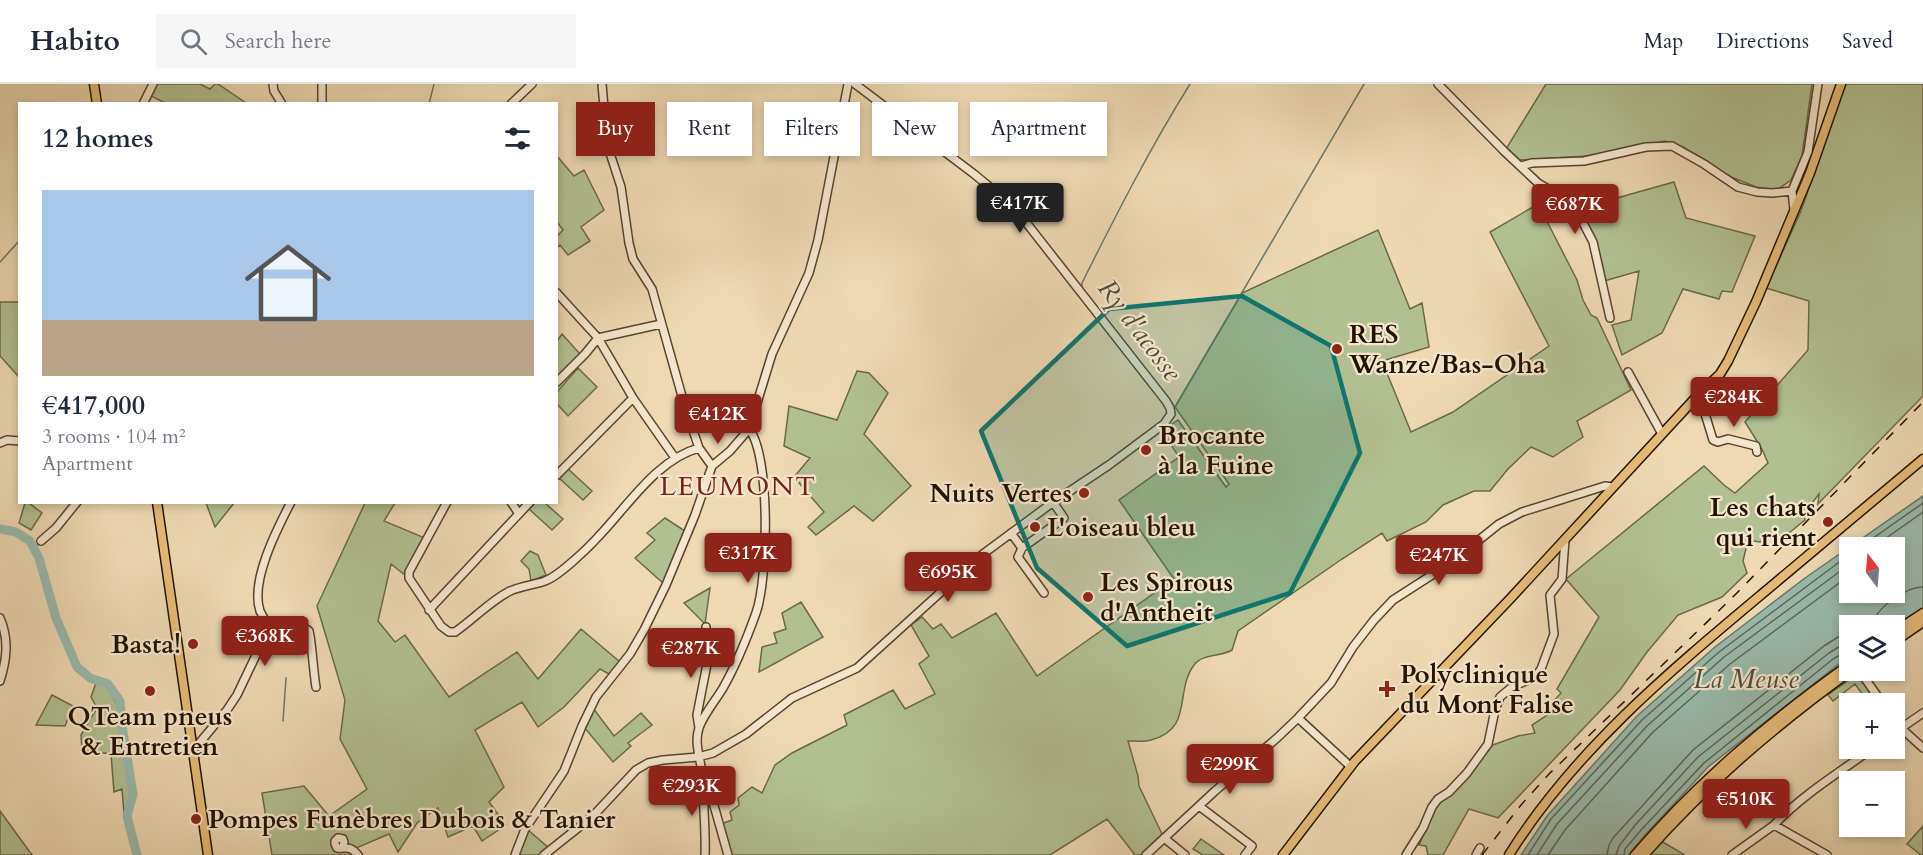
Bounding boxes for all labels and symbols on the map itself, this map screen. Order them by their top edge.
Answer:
pin: €417K [978,183,1062,234]
pin: €687K [1533,184,1617,235]
water label: Ry d'acosse [1089,272,1190,389]
place label: RES Wanze/Bas-Oha [1348,317,1546,382]
marker: RES Wanze/Bas-Oha [1330,342,1344,356]
pin: €284K [1692,377,1776,428]
pin: €412K [676,394,760,445]
place label: Brocante à la Fuine [1158,418,1274,483]
marker: Brocante à la Fuine [1139,443,1153,457]
district label: LEUMONT [659,468,817,505]
place label: Nuits Vertes [930,476,1072,511]
marker: Nuits Vertes [1077,486,1091,500]
place label: Les chats qui rient [1710,490,1816,555]
place label: L'oiseau bleu [1047,510,1196,545]
marker: Les chats qui rient [1821,515,1835,529]
marker: L'oiseau bleu [1028,520,1042,534]
pin: €317K [706,533,790,584]
pin: €247K [1397,535,1481,586]
north arrow [1839,537,1905,603]
pin: €695K [906,552,990,603]
place label: Les Spirous d'Antheit [1100,565,1233,630]
marker: Les Spirous d'Antheit [1081,590,1095,604]
pin: €368K [223,616,307,667]
place label: Basta! [111,627,181,662]
pin: €287K [649,628,733,679]
marker: Basta! [186,637,200,651]
place label: Polyclinique du Mont Falise [1400,657,1574,722]
water label: La Meuse [1693,661,1799,698]
marker: Polyclinique du Mont Falise [1378,680,1396,698]
marker: QTeam pneus & Entretien [143,684,157,698]
place label: QTeam pneus & Entretien [68,699,232,764]
pin: €299K [1188,744,1272,795]
pin: €293K [650,766,734,817]
pin: €510K [1704,779,1788,830]
place label: Pompes Funèbres Dubois & Tanier [208,802,616,837]
marker: Pompes Funèbres Dubois & Tanier [189,812,203,826]

